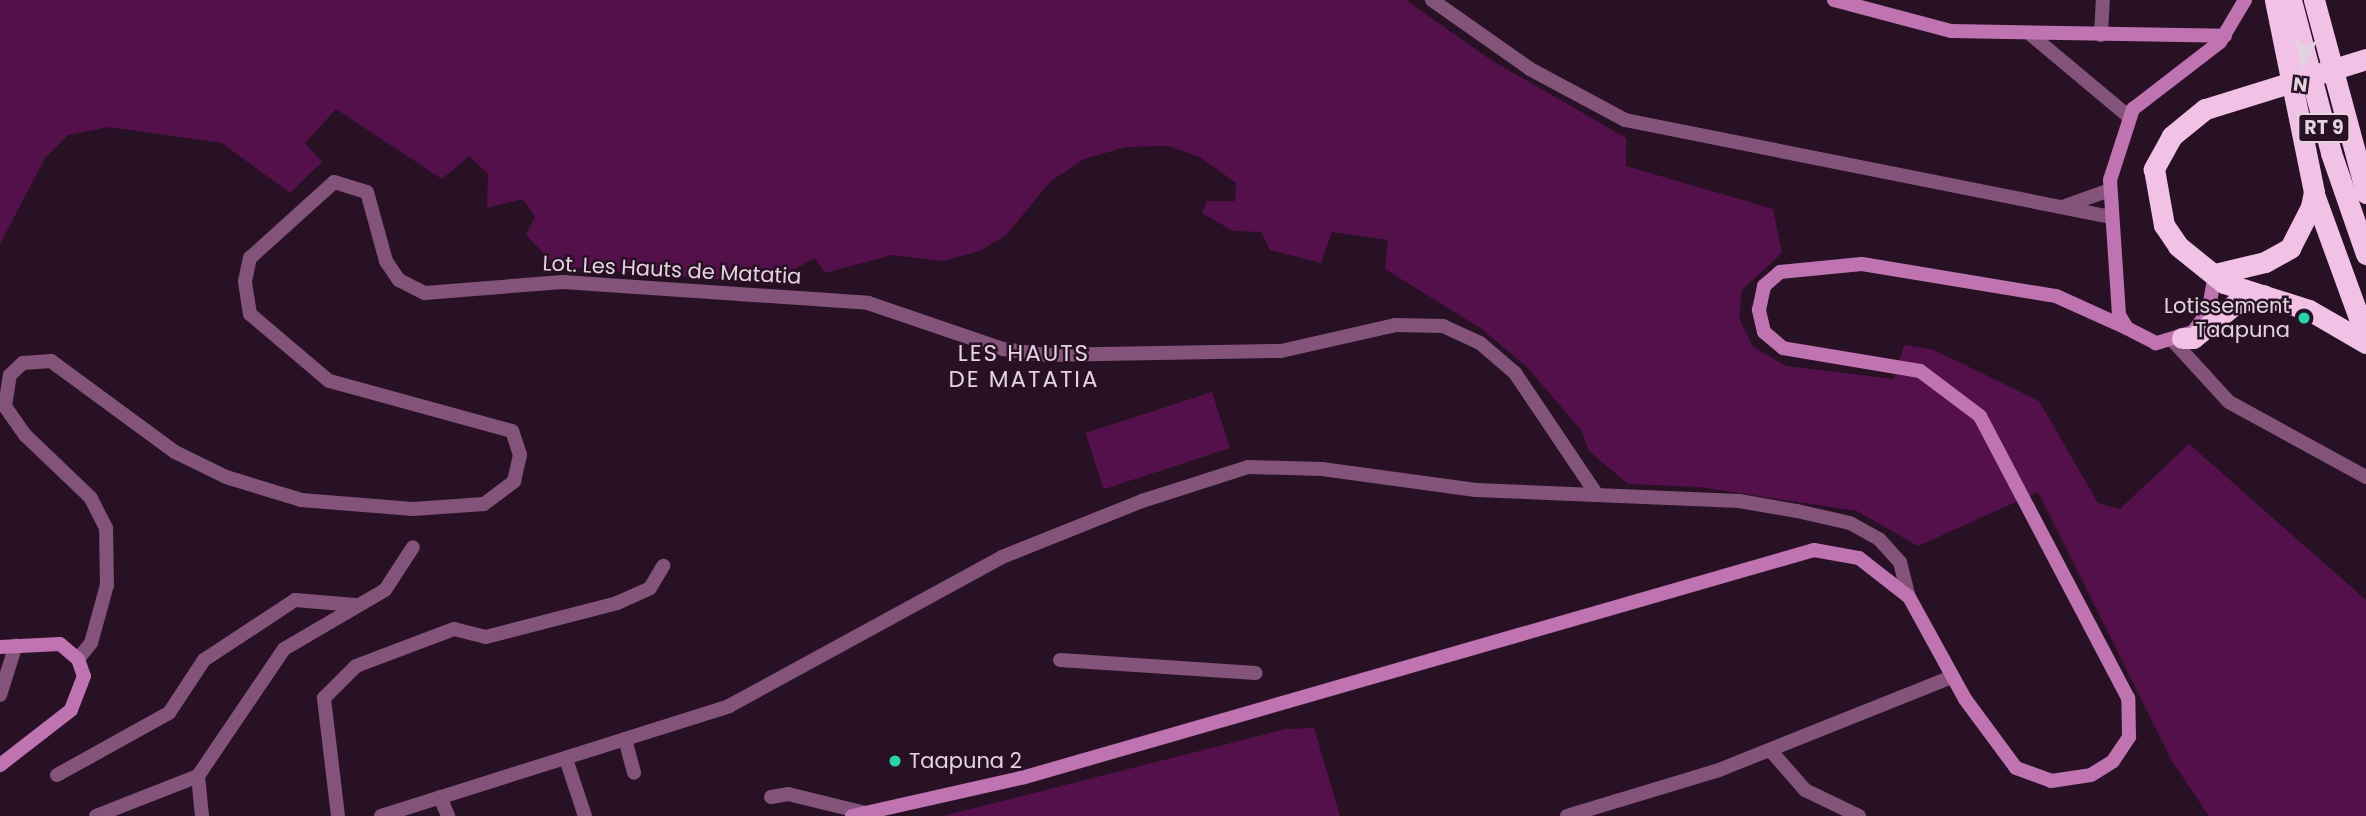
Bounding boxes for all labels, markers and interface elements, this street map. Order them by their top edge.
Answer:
north arrow [2268,28,2338,98]
text: N [2292,70,2309,99]
road number: RT 9 [2296,112,2352,144]
street label: Lot. Les Hauts de Matatia [542,251,802,289]
place label: Lotissement Taapuna [2164,293,2290,343]
marker: Lotissement Taapuna [2296,310,2312,326]
district label: LES HAUTS DE MATATIA [950,339,1098,393]
place label: Taapuna 2 [909,748,1022,774]
marker: Taapuna 2 [887,753,903,769]

